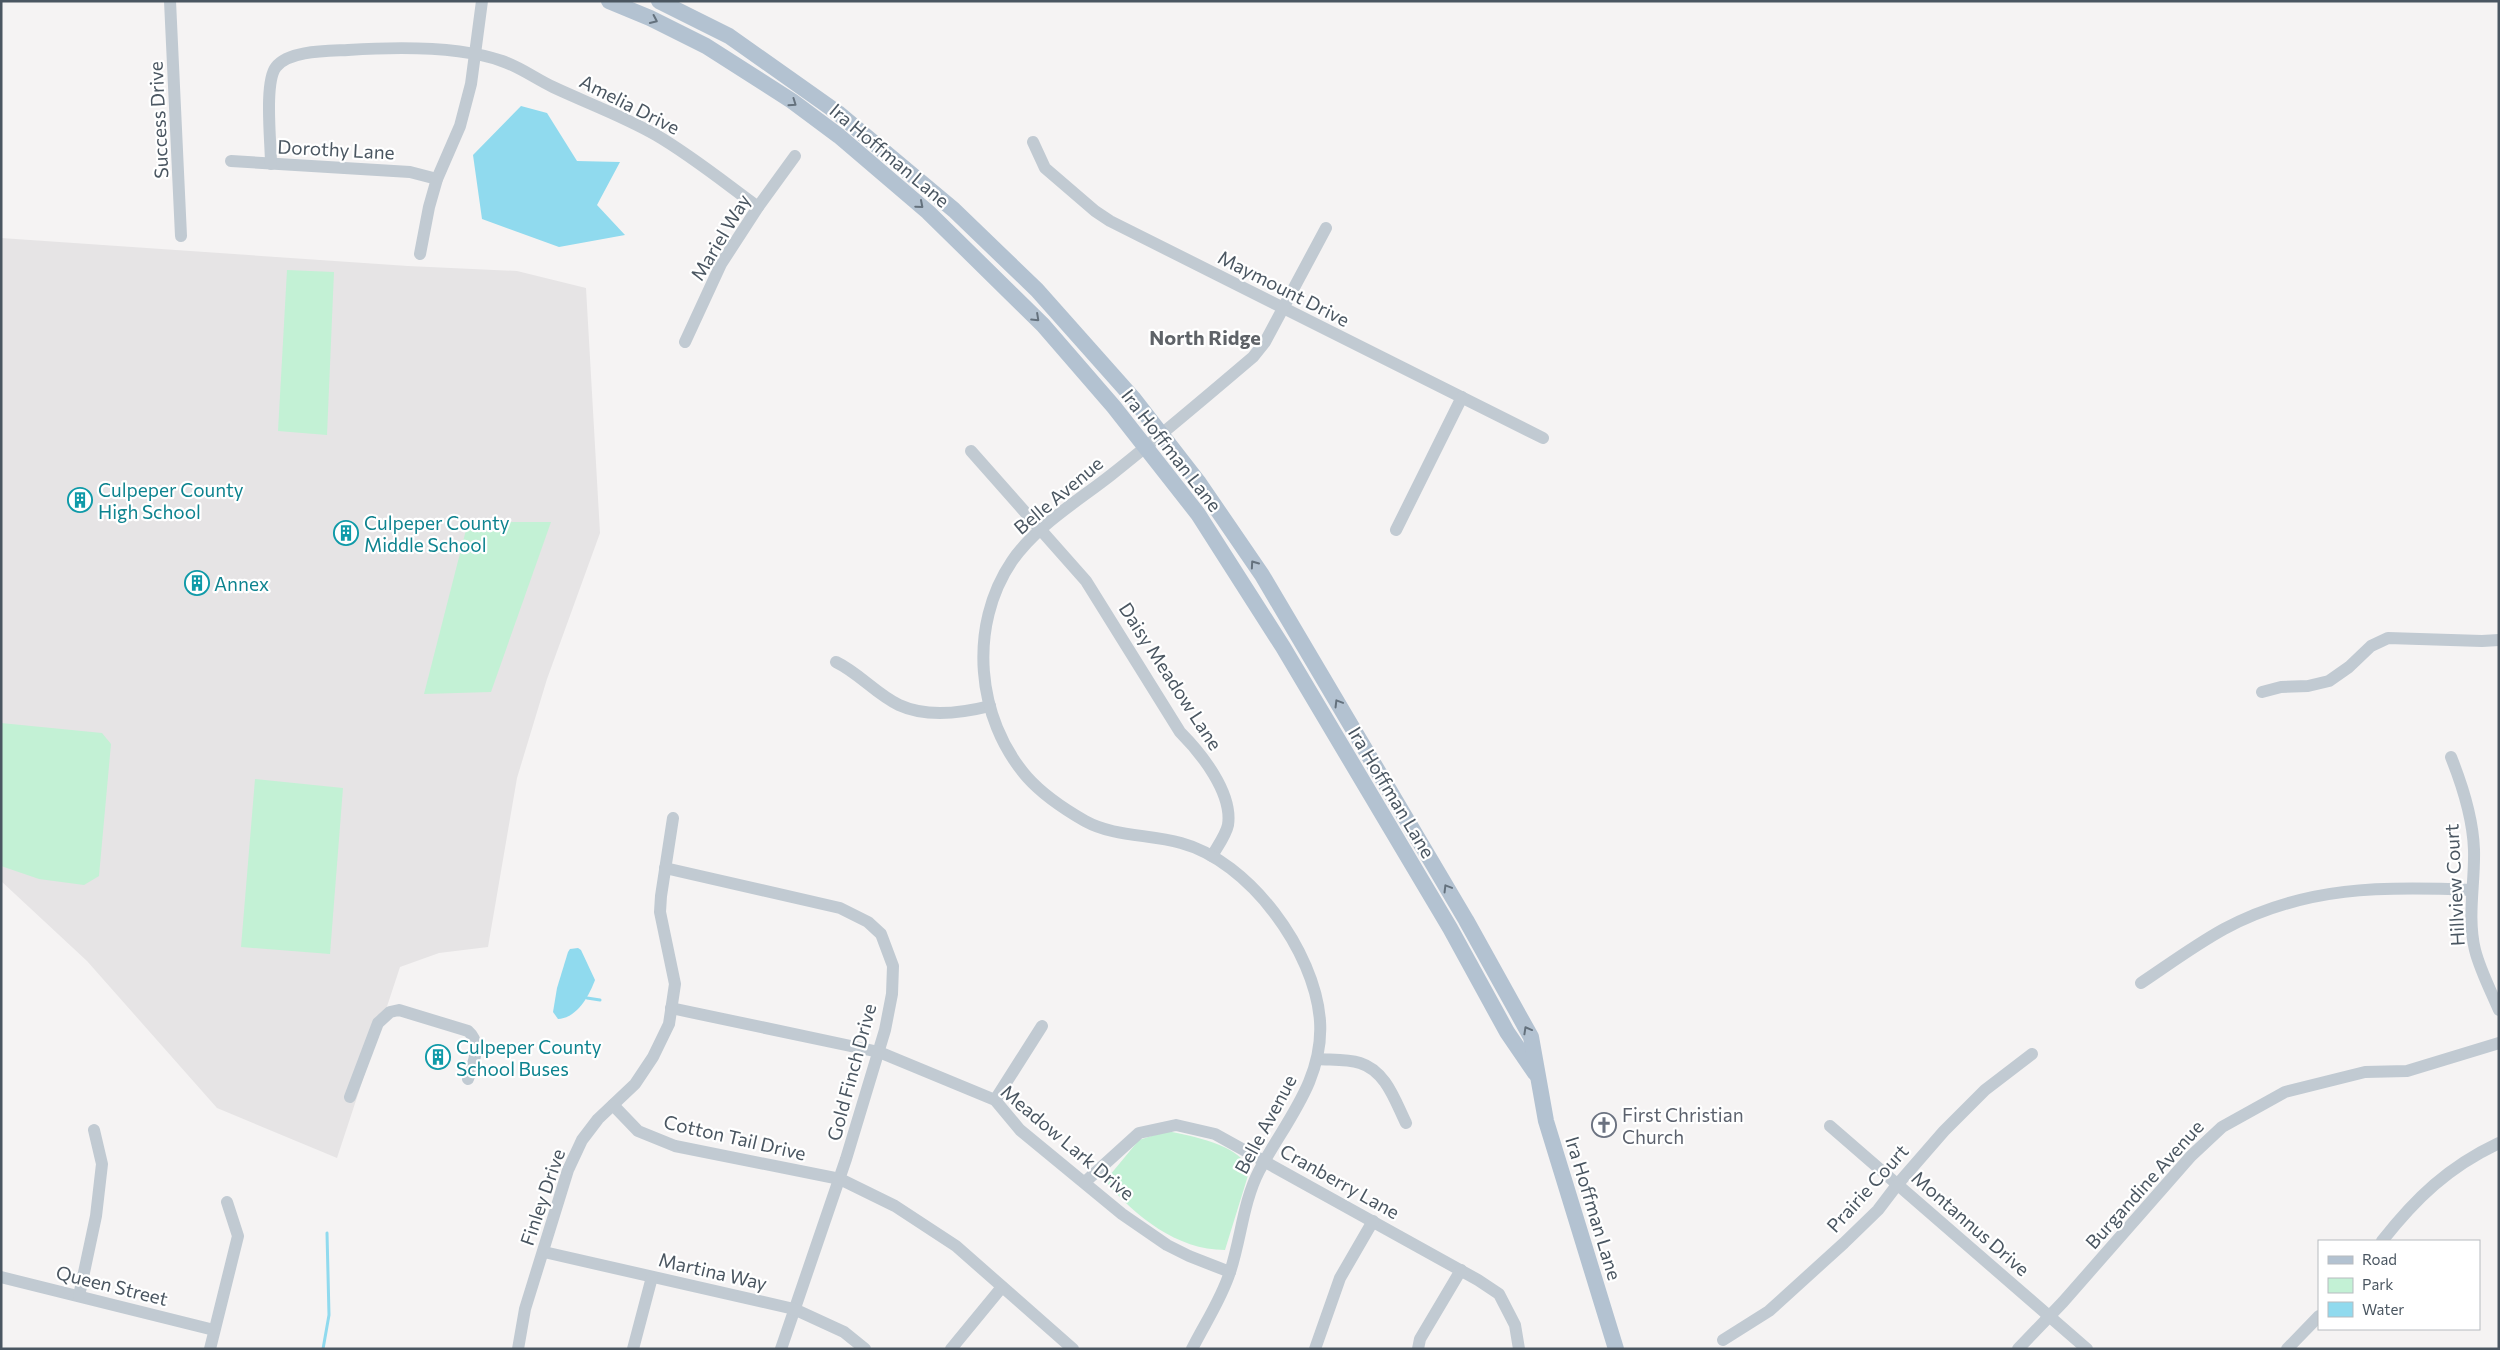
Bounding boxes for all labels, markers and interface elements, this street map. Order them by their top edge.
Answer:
one-way arrow [649,13,658,24]
street label: Success Drive [143,61,173,179]
street label: Amelia Drive [576,69,684,139]
one-way arrow [788,96,797,106]
street label: Ira Hoffman Lane [826,98,954,212]
street label: Dorothy Lane [277,134,395,164]
street label: Mariel Way [685,189,755,284]
one-way arrow [914,199,923,208]
street label: Maymount Drive [1214,245,1354,331]
one-way arrow [1030,312,1039,321]
district label: North Ridge [1149,325,1261,349]
street label: Ira Hoffman Lane [1117,384,1227,516]
street label: Belle Avenue [1009,451,1107,539]
place label: Culpeper County High School [98,478,244,523]
building icon: Culpeper County High School [67,487,93,513]
place label: Culpeper County Middle School [364,511,510,556]
building icon: Culpeper County Middle School [333,520,359,546]
one-way arrow [1251,560,1260,569]
building icon: Annex [184,570,210,596]
place label: Annex [214,572,269,595]
street label: Daisy Meadow Lane [1115,598,1227,754]
one-way arrow [1334,699,1344,708]
street label: Ira Hoffman Lane [1344,722,1440,862]
street label: Hillview Court [2439,823,2469,947]
one-way arrow [1443,885,1453,894]
street label: Gold Finch Drive [822,1001,880,1143]
one-way arrow [1523,1026,1533,1035]
place label: Culpeper County School Buses [456,1035,602,1080]
building icon: Culpeper County School Buses [425,1044,451,1070]
street label: Belle Avenue [1229,1071,1301,1177]
street label: Meadow Lark Drive [997,1079,1139,1205]
place label: First Christian Church [1622,1103,1744,1148]
street label: Cotton Tail Drive [662,1109,808,1165]
church icon: First Christian Church [1591,1112,1617,1138]
street label: Burgandine Avenue [2080,1115,2208,1253]
street label: Ira Hoffman Lane [1561,1133,1627,1283]
street label: Cranberry Lane [1276,1139,1404,1223]
street label: Prairie Court [1821,1139,1913,1237]
street label: Finley Drive [515,1146,569,1248]
street label: Montannus Drive [1907,1166,2035,1280]
legend [2318,1240,2480,1330]
street label: Martina Way [657,1247,770,1295]
text: Road [2362,1250,2397,1268]
street label: Queen Street [54,1260,170,1310]
text: Park [2362,1275,2393,1293]
text: Water [2362,1300,2404,1318]

